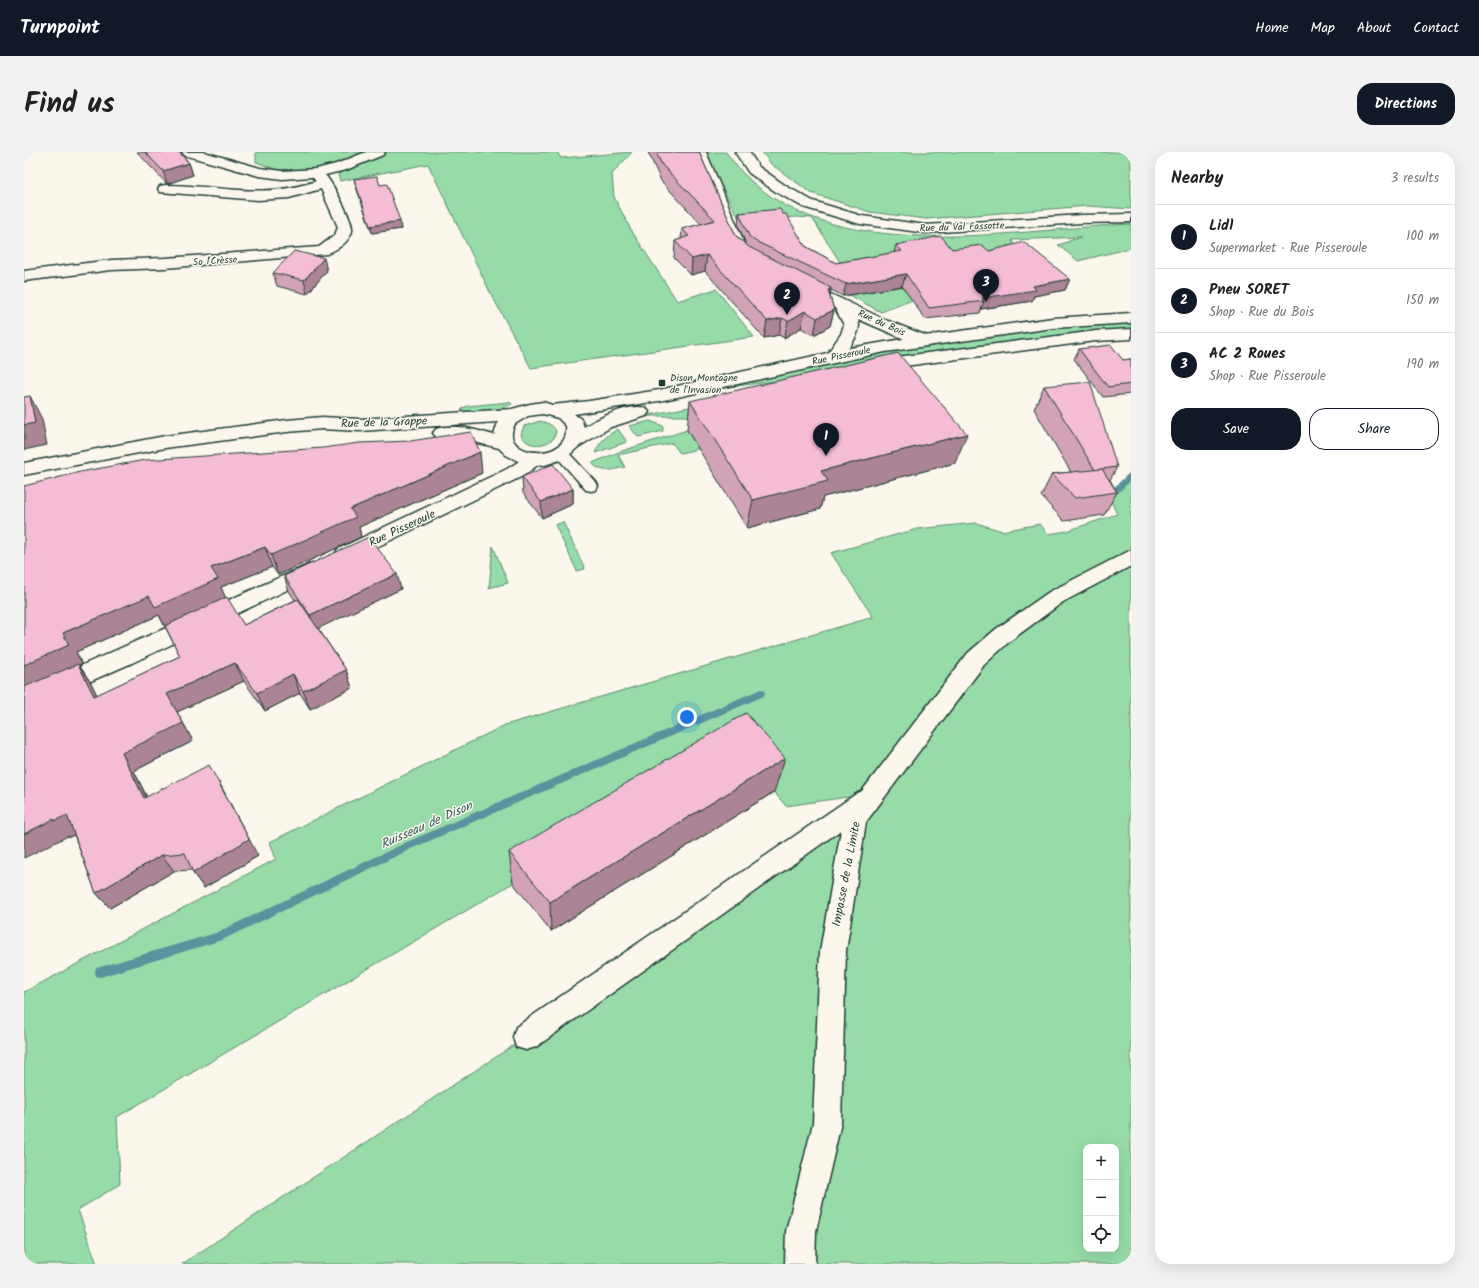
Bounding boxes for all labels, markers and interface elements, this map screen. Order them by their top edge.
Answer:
text: Turnpoint [20,13,100,43]
text: Home [1255,17,1289,39]
text: Map [1311,17,1335,39]
text: About [1357,17,1391,39]
text: Contact [1413,17,1459,39]
text: Find us [24,82,115,127]
button: Directions [1357,83,1455,125]
text: Nearby [1171,165,1223,192]
text: 3 results [1391,168,1439,189]
text: Lidl [1209,214,1233,238]
street label: Rue du Val Fassotte [919,218,1005,236]
text: 1 [1182,226,1186,247]
text: 100 m [1406,226,1439,247]
text: Supermarket · Rue Pisseroule [1209,238,1367,259]
street label: So l'Crèsse [192,251,238,271]
pin: 3 [973,269,999,302]
text: Pneu SORET [1209,278,1289,302]
pin: 2 [774,282,800,315]
text: 2 [1180,290,1188,311]
text: 150 m [1406,290,1439,311]
text: Shop · Rue du Bois [1209,302,1314,323]
street label: Rue du Bois [855,305,909,341]
street label: Rue Pisseroule [810,342,873,370]
text: AC 2 Roues [1209,342,1285,366]
text: 3 [1180,354,1188,375]
text: 190 m [1407,354,1439,375]
text: Shop · Rue Pisseroule [1209,366,1326,387]
place label: Dison Montagne de l'Invasion [670,370,738,398]
marker: Dison Montagne de l'Invasion [657,378,667,388]
button: Save [1171,408,1301,450]
button: Share [1309,408,1439,450]
street label: Rue de la Grappe [341,411,428,434]
pin: 1 [813,423,839,456]
street label: Rue Pisseroule [366,504,439,552]
your location [677,707,697,727]
water label: Ruisseau de Dison [377,795,477,855]
street label: Impasse de la Limite [827,819,866,928]
map controls [1083,1144,1119,1252]
button: + [1083,1144,1119,1180]
button: − [1083,1180,1119,1216]
button: locate [1083,1216,1119,1252]

